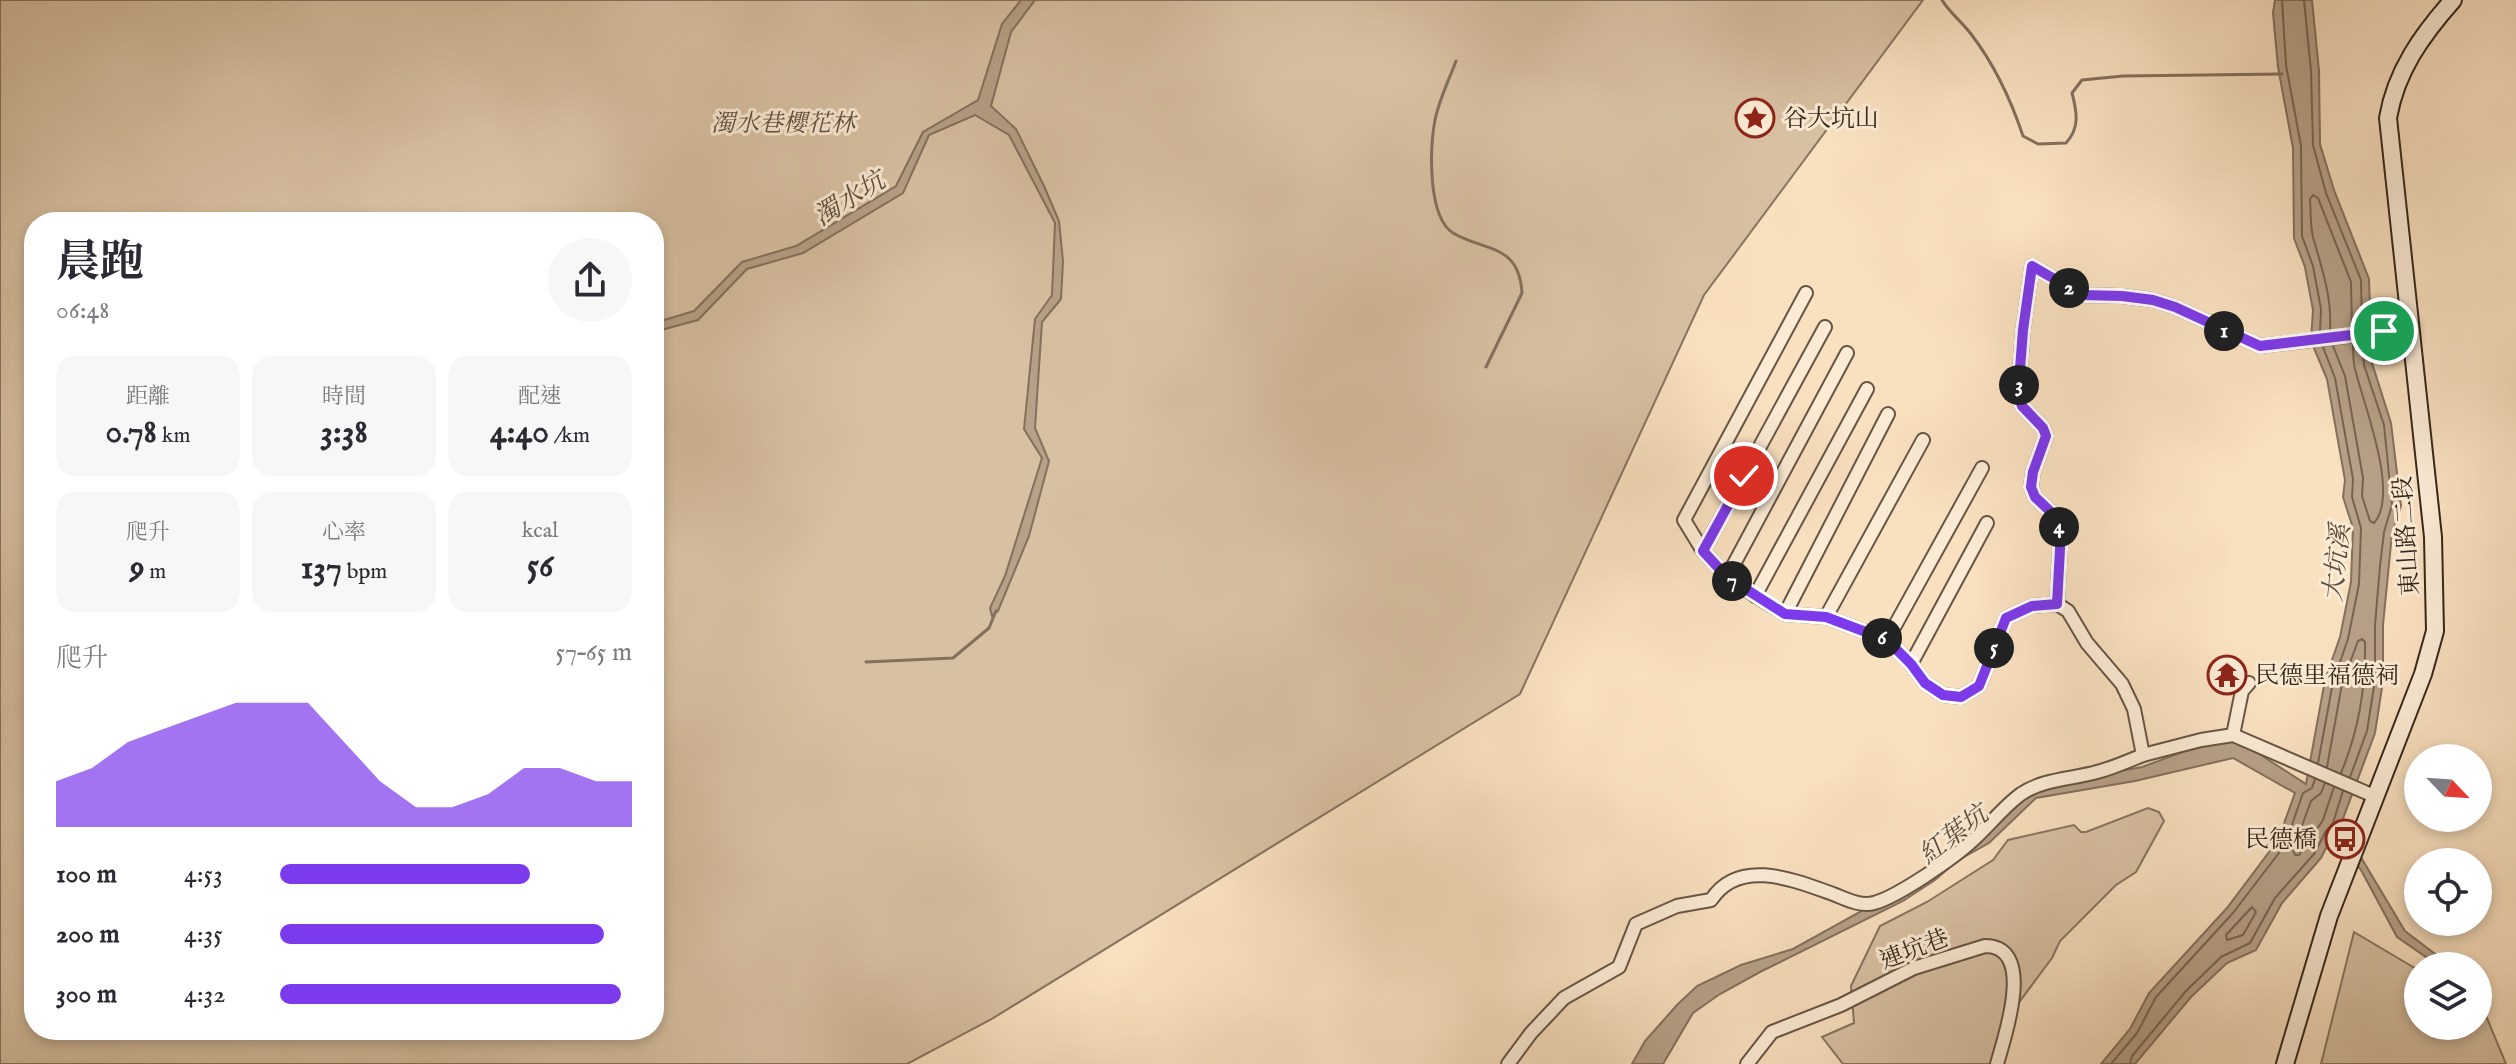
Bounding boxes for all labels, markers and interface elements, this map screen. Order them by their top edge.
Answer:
place icon: 谷大坑山 [1734,97,1776,139]
place label: 谷大坑山 [1783,104,1879,135]
park label: 濁水巷櫻花林 [711,109,858,140]
water label: 濁水坑 [808,162,895,234]
text: 晨跑 [56,236,144,292]
button: share [548,238,632,322]
pin: 2 [2049,268,2089,308]
text: 2 [2064,274,2074,302]
text: 06:48 [56,294,110,327]
pin [2350,297,2418,365]
icon: arrive [2362,309,2406,353]
pin: 1 [2204,311,2244,351]
text: 1 [2220,317,2228,345]
pin: 3 [1999,365,2039,405]
text: 3 [2015,371,2023,399]
text: 距離 [126,383,170,411]
text: 時間 [322,383,366,411]
text: 配速 [518,383,562,411]
text: 0.78 [105,411,157,454]
text: 3:38 [320,411,368,454]
text: 4:40 [490,411,549,454]
text: km [157,422,191,450]
text: /km [549,422,590,450]
pin [1710,442,1778,510]
icon: check [1722,454,1766,498]
street label: 東山路二段 [2388,475,2427,597]
pin: 4 [2039,507,2079,547]
text: 4 [2054,513,2064,541]
text: kcal [522,517,558,545]
text: 爬升 [126,519,170,547]
text: 心率 [322,519,366,547]
water label: 大坑溪 [2317,520,2358,604]
text: 56 [527,545,553,588]
text: 9 [130,547,145,590]
text: 137 [301,547,342,590]
text: m [145,558,166,586]
text: bpm [342,558,387,586]
pin: 7 [1712,561,1752,601]
text: 7 [1727,567,1737,595]
pin: 6 [1862,618,1902,658]
text: 6 [1877,624,1887,652]
pin: 5 [1974,628,2014,668]
text: 5 [1990,634,1998,662]
text: 57–65 m [556,636,632,669]
text: 爬升 [56,642,108,675]
temple icon: 民德里福德祠 [2206,654,2248,696]
place label: 民德里福德祠 [2255,661,2399,692]
north arrow [2404,744,2492,832]
map controls [2404,744,2492,1040]
water label: 紅葉坑 [1913,796,1998,872]
bus stop icon: 民德橋 [2324,818,2366,860]
place label: 民德橋 [2245,825,2317,856]
button: locate [2404,848,2492,936]
text: 100 m [56,858,117,891]
text: 4:53 [184,858,223,891]
text: 200 m [56,918,120,951]
text: 4:35 [184,918,223,951]
street label: 連坑巷 [1875,923,1954,978]
button: layers [2404,952,2492,1040]
text: 300 m [56,978,117,1011]
text: 4:32 [184,978,226,1011]

